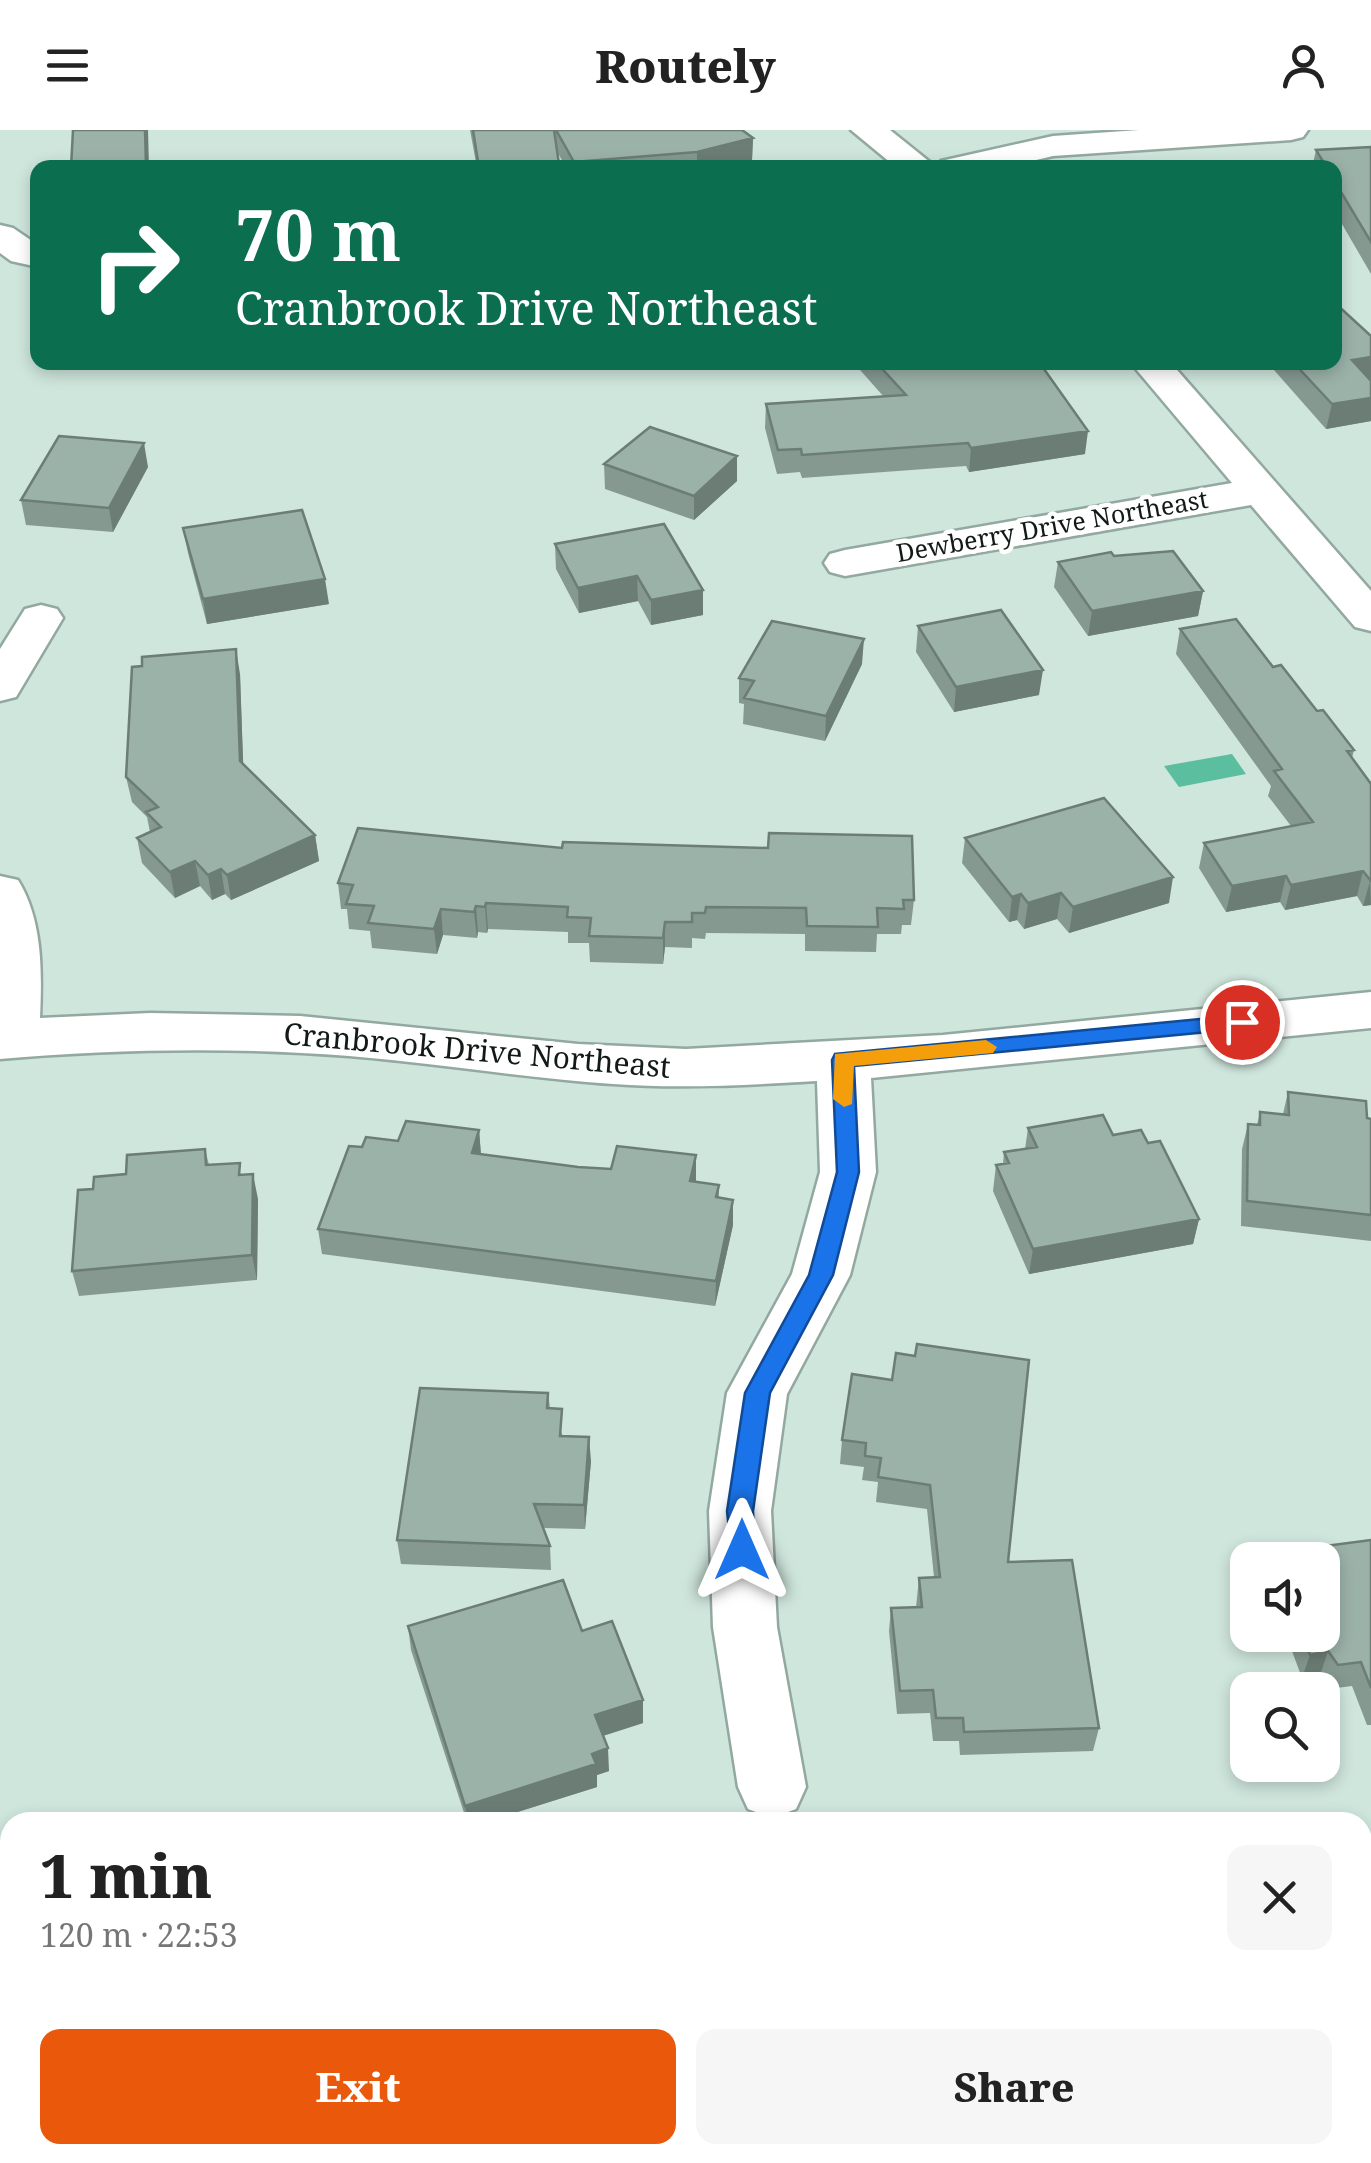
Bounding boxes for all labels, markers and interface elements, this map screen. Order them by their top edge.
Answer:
text: Routely [595,35,776,96]
icon: menu [40,38,95,93]
icon: person [1276,38,1331,93]
text: 70 m [235,186,401,282]
icon: right [70,200,200,330]
text: Cranbrook Drive Northeast [235,277,818,338]
street label: Dewberry Drive Northeast [893,481,1210,569]
pin [1200,980,1285,1065]
icon: arrive [1215,995,1270,1050]
street label: Cranbrook Drive Northeast [282,1012,672,1087]
position arrow [690,1498,794,1602]
map controls [1230,1542,1340,1782]
button: sound [1230,1542,1340,1652]
button: search [1230,1672,1340,1782]
text: 1 min [40,1834,212,1916]
button: close [1227,1845,1332,1950]
text: 120 m · 22:53 [40,1913,238,1956]
button: Exit [40,2029,676,2144]
button: Share [696,2029,1332,2144]

